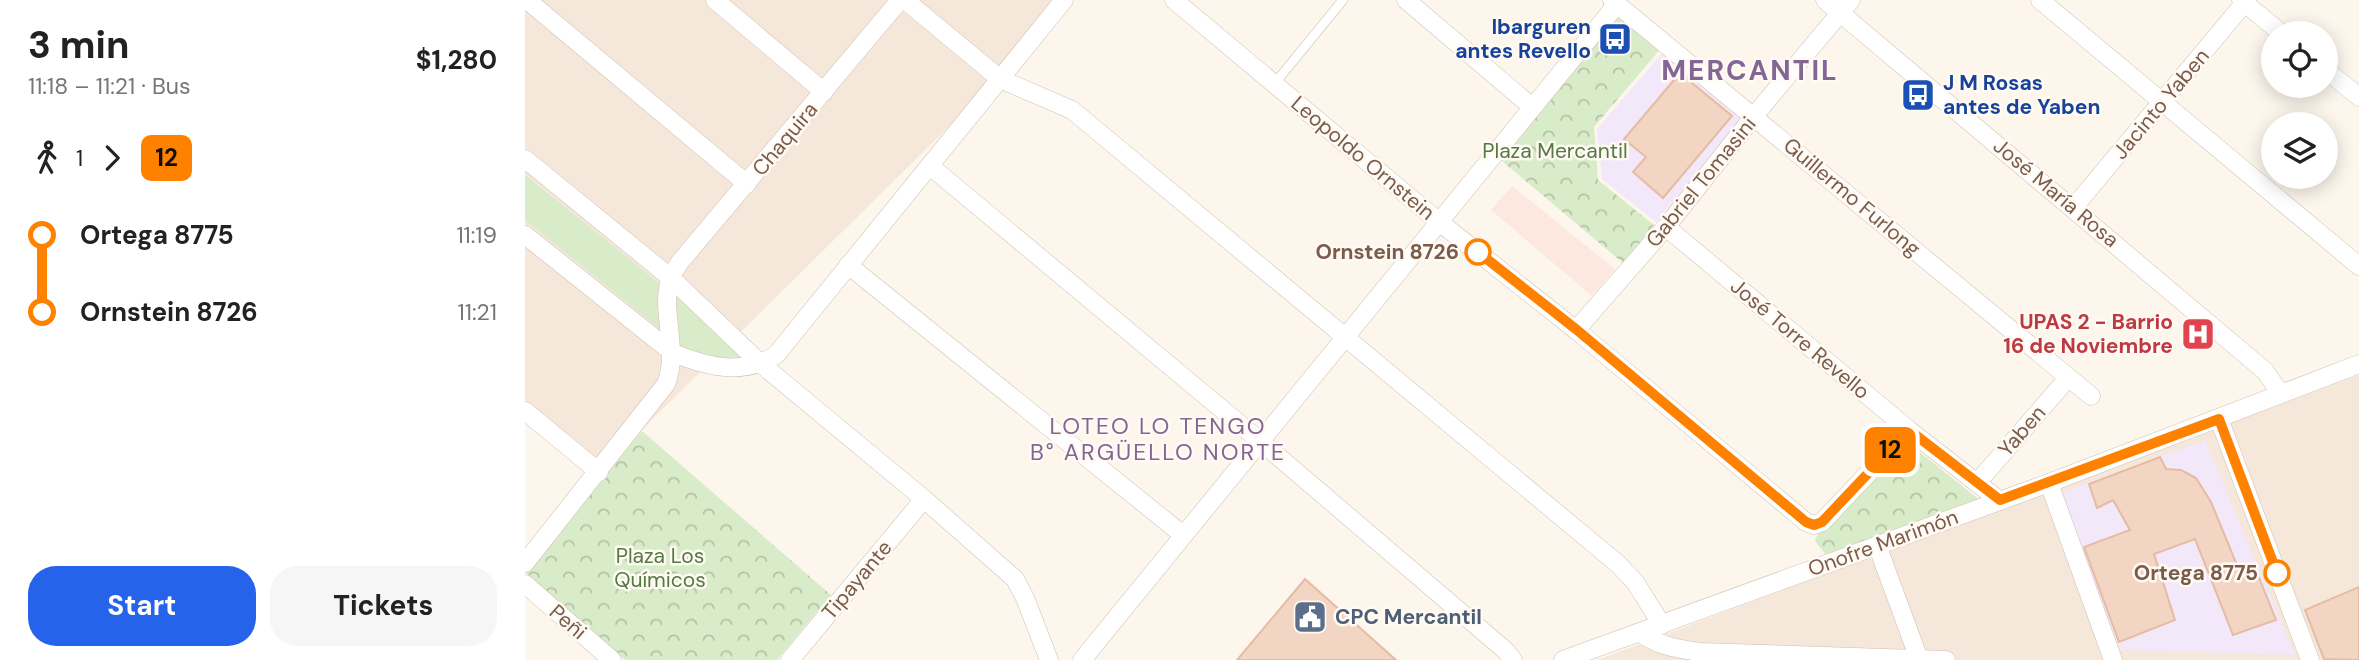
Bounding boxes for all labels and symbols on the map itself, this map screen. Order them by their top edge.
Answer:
place label: Ibarguren antes Revello [1455,13,1591,65]
bus stop icon: Ibarguren antes Revello [1596,20,1634,58]
street label: Jacinto Yaben [2106,43,2216,165]
district label: MERCANTIL [1661,52,1839,89]
place label: J M Rosas antes de Yaben [1943,69,2100,121]
bus stop icon: J M Rosas antes de Yaben [1899,76,1937,114]
street label: Leopoldo Ornstein [1285,90,1441,226]
street label: Chaquira [746,96,824,182]
street label: Gabriel Tomasini [1640,111,1762,253]
street label: Guillermo Furlong [1778,131,1927,263]
street label: José María Rosa [1987,132,2125,254]
park label: Plaza Mercantil [1482,137,1628,165]
place label: Ornstein 8726 [1315,238,1459,266]
marker: Ornstein 8726 [1465,239,1491,265]
street label: José Torre Revello [1724,272,1876,406]
place label: UPAS 2 - Barrio 16 de Noviembre [2003,308,2173,360]
hospital icon: UPAS 2 - Barrio 16 de Noviembre [2179,315,2217,353]
street label: Yaben [1992,399,2052,463]
district label: LOTEO LO TENGO B° ARGÜELLO NORTE [1030,411,1286,467]
line badge: 12 [1859,427,1921,473]
street label: Onofre Marimón [1804,503,1962,583]
street label: Tipayante [816,534,898,626]
park label: Plaza Los Químicos [614,542,706,594]
place label: Ortega 8775 [2134,559,2258,587]
marker: Ortega 8775 [2264,560,2290,586]
street label: Peñi [543,598,593,646]
public building icon: CPC Mercantil [1291,598,1329,636]
place label: CPC Mercantil [1335,603,1482,631]

